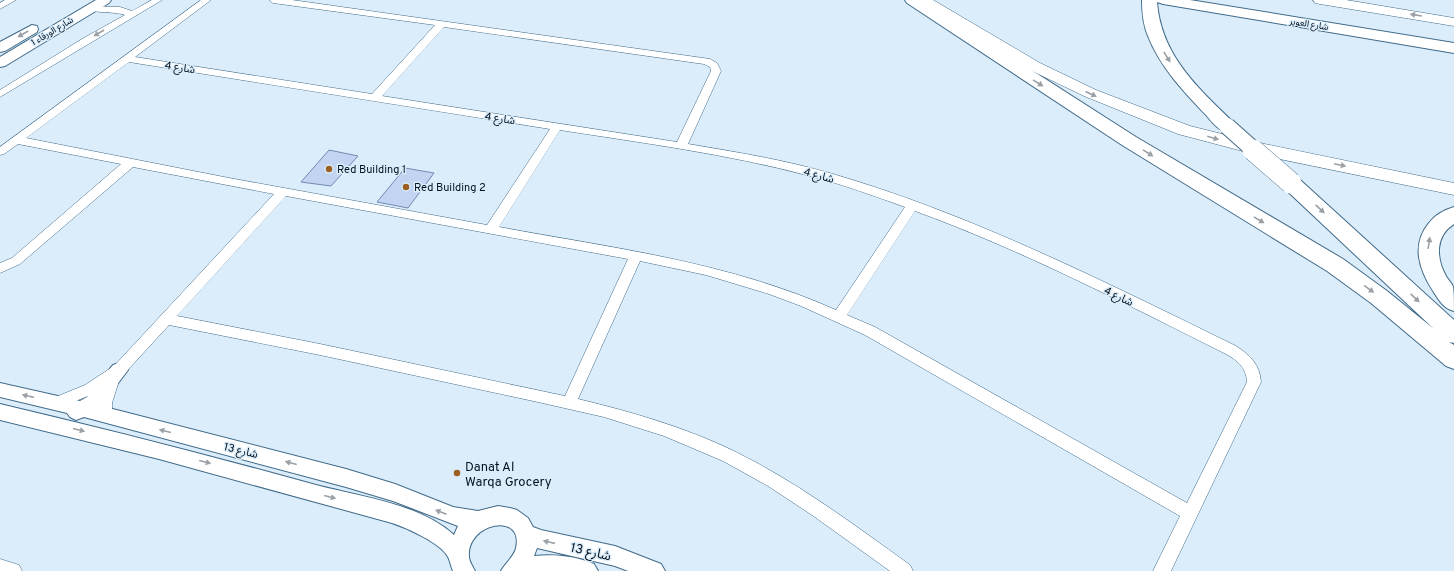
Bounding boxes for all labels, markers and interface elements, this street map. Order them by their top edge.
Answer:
one-way arrow [1409,12,1422,18]
street label: شارع الورقاء 1 [29,15,76,49]
street label: شارع العوير [1287,16,1329,34]
one-way arrow [93,29,105,36]
one-way arrow [17,30,29,37]
one-way arrow [1164,51,1171,63]
street label: شارع 4 [164,59,197,77]
one-way arrow [1033,79,1043,87]
one-way arrow [1086,91,1097,97]
street label: شارع 4 [484,110,517,128]
one-way arrow [1208,135,1220,141]
one-way arrow [1142,149,1154,156]
place label: Red Building 1 [337,163,406,177]
one-way arrow [1334,163,1347,169]
marker: Red Building 1 [324,164,334,174]
street label: شارع 4 [802,165,836,187]
place label: Red Building 2 [414,181,486,195]
marker: Red Building 2 [401,182,411,192]
one-way arrow [1315,204,1325,214]
one-way arrow [1253,216,1265,223]
one-way arrow [1426,237,1432,249]
street label: شارع 4 [1102,284,1136,310]
one-way arrow [1363,285,1374,294]
one-way arrow [1410,293,1420,302]
one-way arrow [22,393,34,399]
one-way arrow [73,428,85,434]
one-way arrow [159,428,171,434]
street label: شارع 13 [222,440,260,462]
one-way arrow [199,460,211,466]
one-way arrow [285,460,297,466]
place label: Danat Al Warqa Grocery [465,460,552,491]
marker: Danat Al Warqa Grocery [452,468,462,478]
one-way arrow [324,495,336,501]
one-way arrow [435,508,447,514]
one-way arrow [543,538,555,544]
street label: شارع 13 [569,541,612,566]

